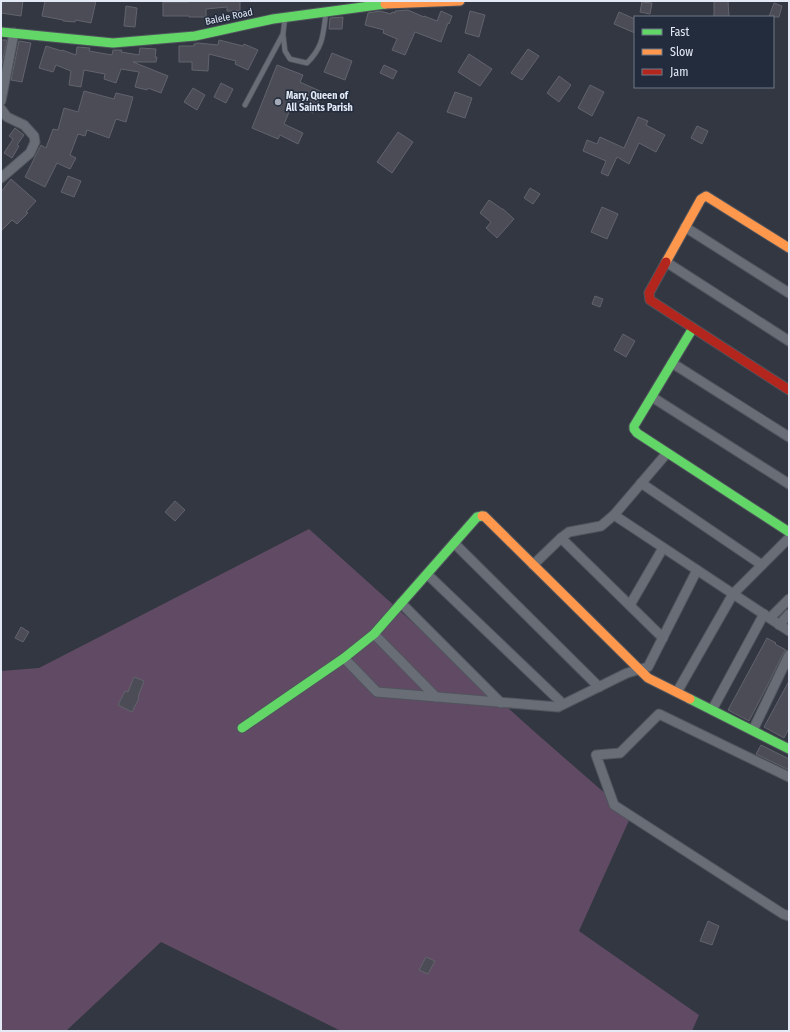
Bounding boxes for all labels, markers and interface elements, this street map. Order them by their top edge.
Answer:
street label: Balele Road [204,6,254,28]
legend [634,16,774,88]
text: Fast [670,25,689,39]
text: Slow [670,45,693,59]
text: Jam [670,65,688,79]
place label: Mary, Queen of All Saints Parish [285,90,353,114]
marker: Mary, Queen of All Saints Parish [273,97,283,107]

